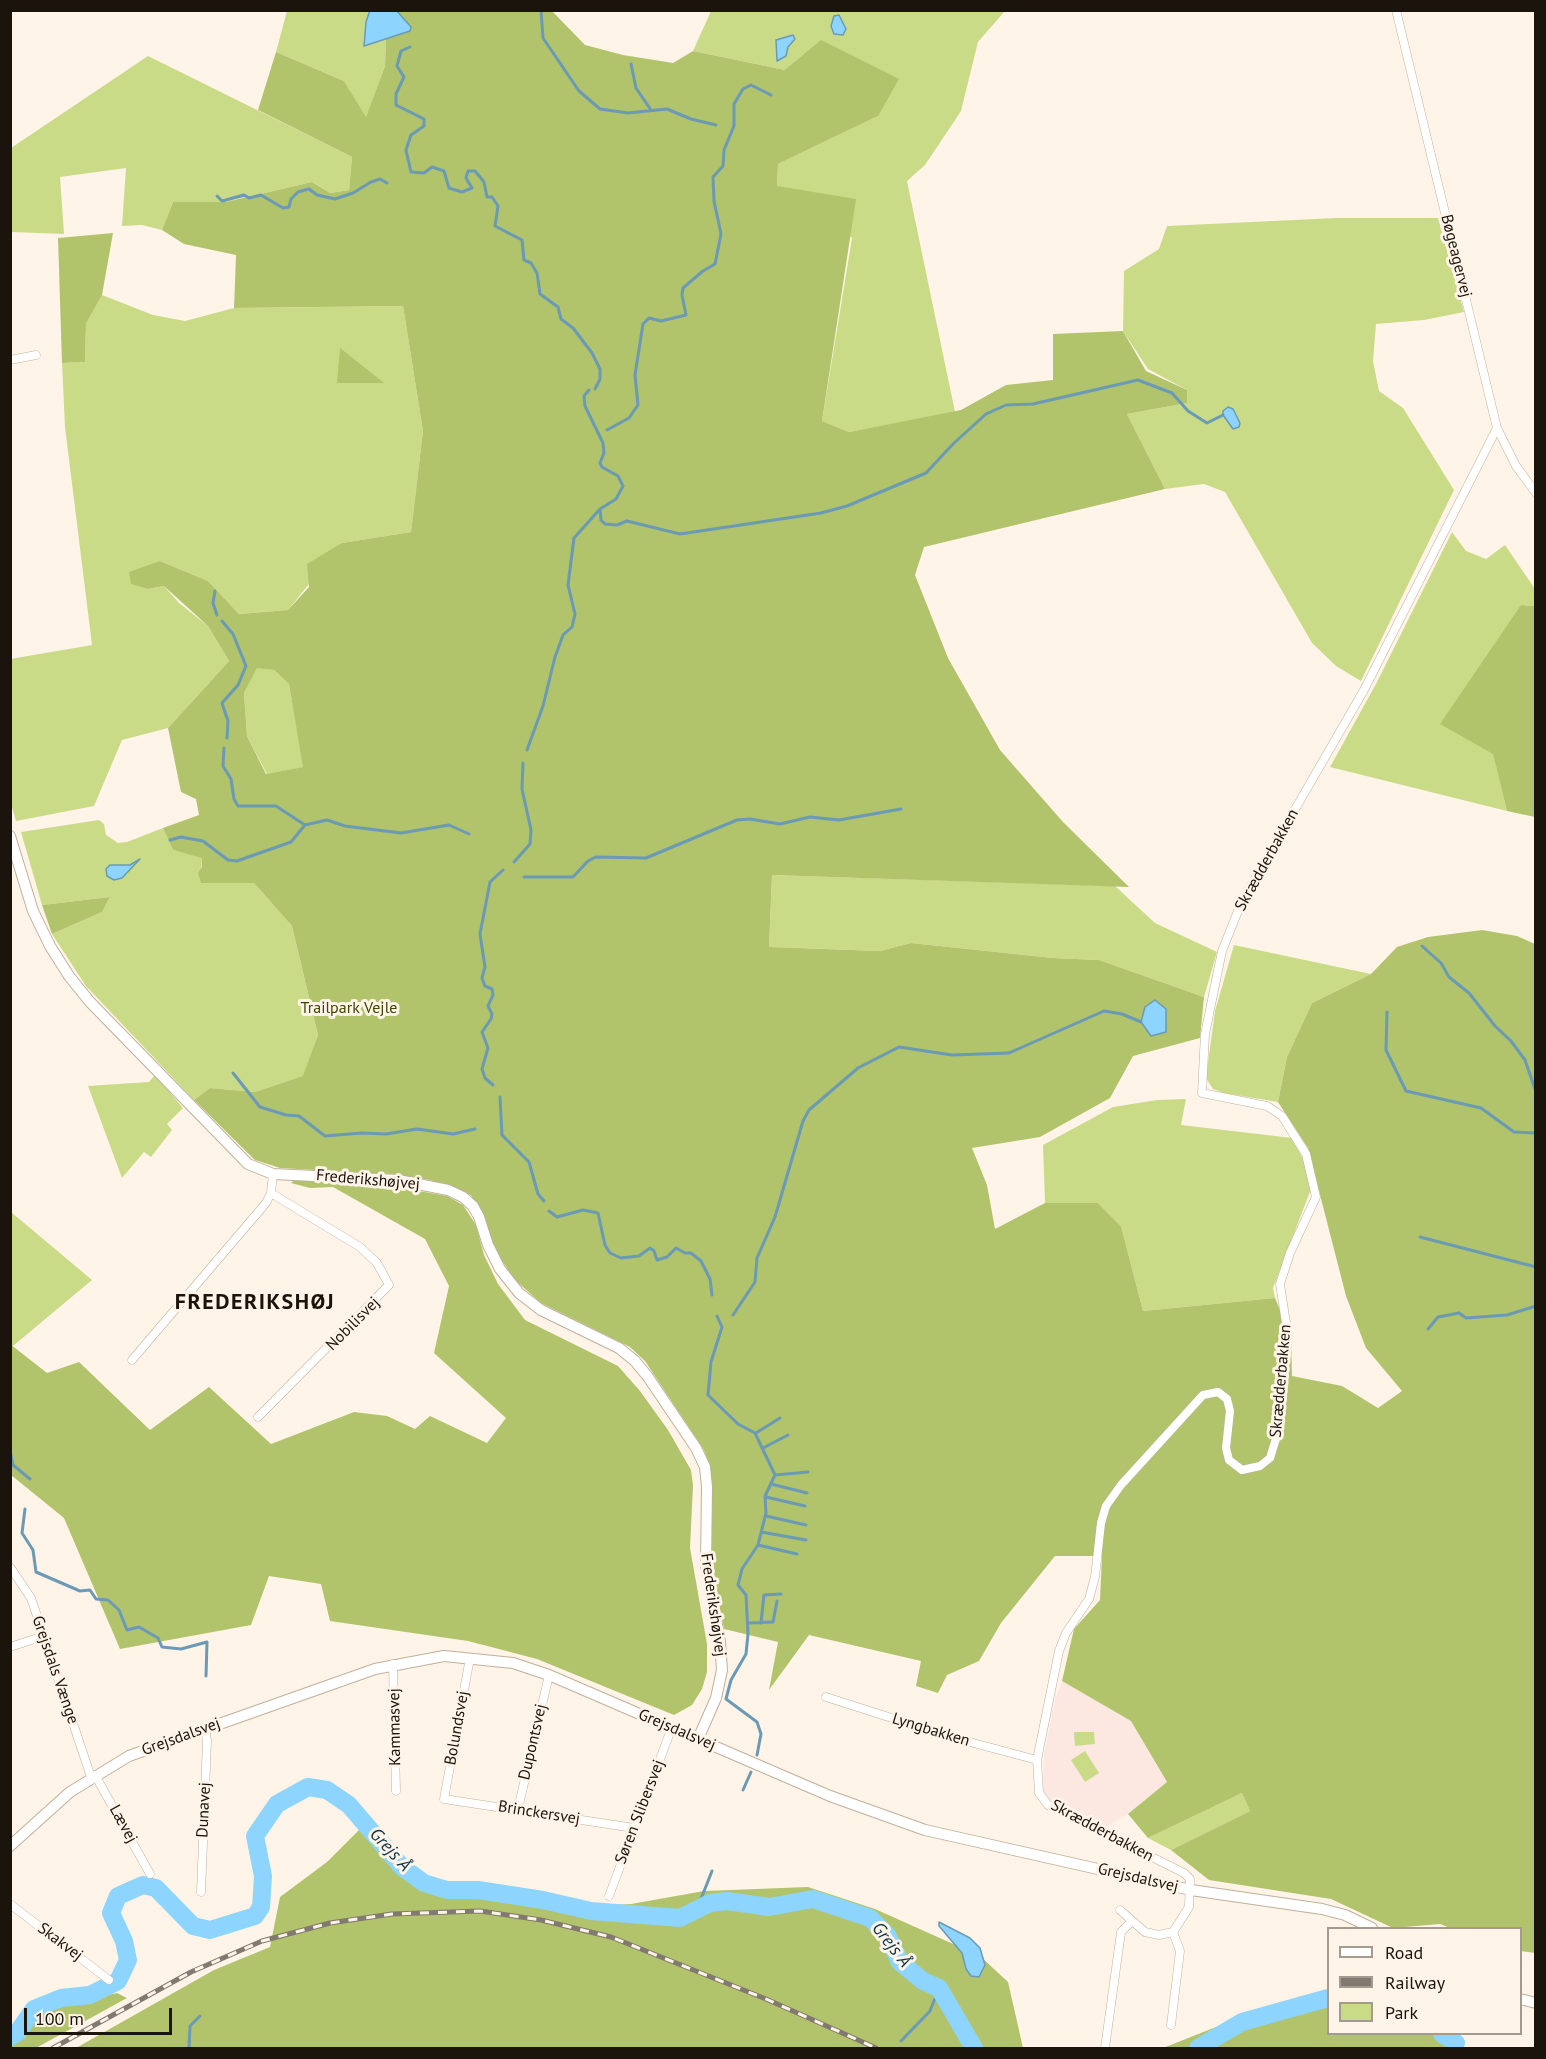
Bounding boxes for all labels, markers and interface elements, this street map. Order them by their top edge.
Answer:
street label: Bøgeagervej [1436,213,1476,299]
street label: Skrædderbakken [1231,806,1303,914]
park label: Trailpark Vejle [301,998,397,1018]
street label: Frederikshøjvej [315,1166,421,1194]
district label: FREDERIKSHØJ [175,1290,335,1316]
street label: Nobilisvej [322,1293,384,1355]
street label: Skrædderbakken [1266,1324,1296,1438]
street label: Frederikshøjvej [696,1552,730,1658]
street label: Grejsdals Vænge [28,1613,82,1727]
street label: Kammasvej [385,1688,405,1766]
street label: Bolundsvej [441,1689,473,1767]
street label: Dupontsvej [515,1702,551,1782]
street label: Grejsdalsvej [635,1705,719,1755]
street label: Lyngbakken [890,1709,972,1751]
street label: Grejsdalsvej [139,1714,223,1760]
street label: Søren Slibersvej [611,1757,669,1867]
street label: Dunavej [193,1782,215,1838]
street label: Skrædderbakken [1047,1796,1157,1866]
street label: Brinckersvej [497,1797,581,1829]
street label: Lævej [105,1802,141,1846]
water label: Grejs Å [365,1824,415,1876]
street label: Grejsdalsvej [1096,1859,1180,1897]
water label: Grejs Å [867,1918,915,1972]
street label: Skakvej [34,1919,86,1965]
legend [1327,1927,1522,2035]
text: Road [1385,1941,1423,1964]
text: Railway [1385,1971,1445,1994]
scale bar [27,1996,176,2034]
text: Park [1385,2001,1418,2024]
text: 100 m [35,2007,84,2030]

